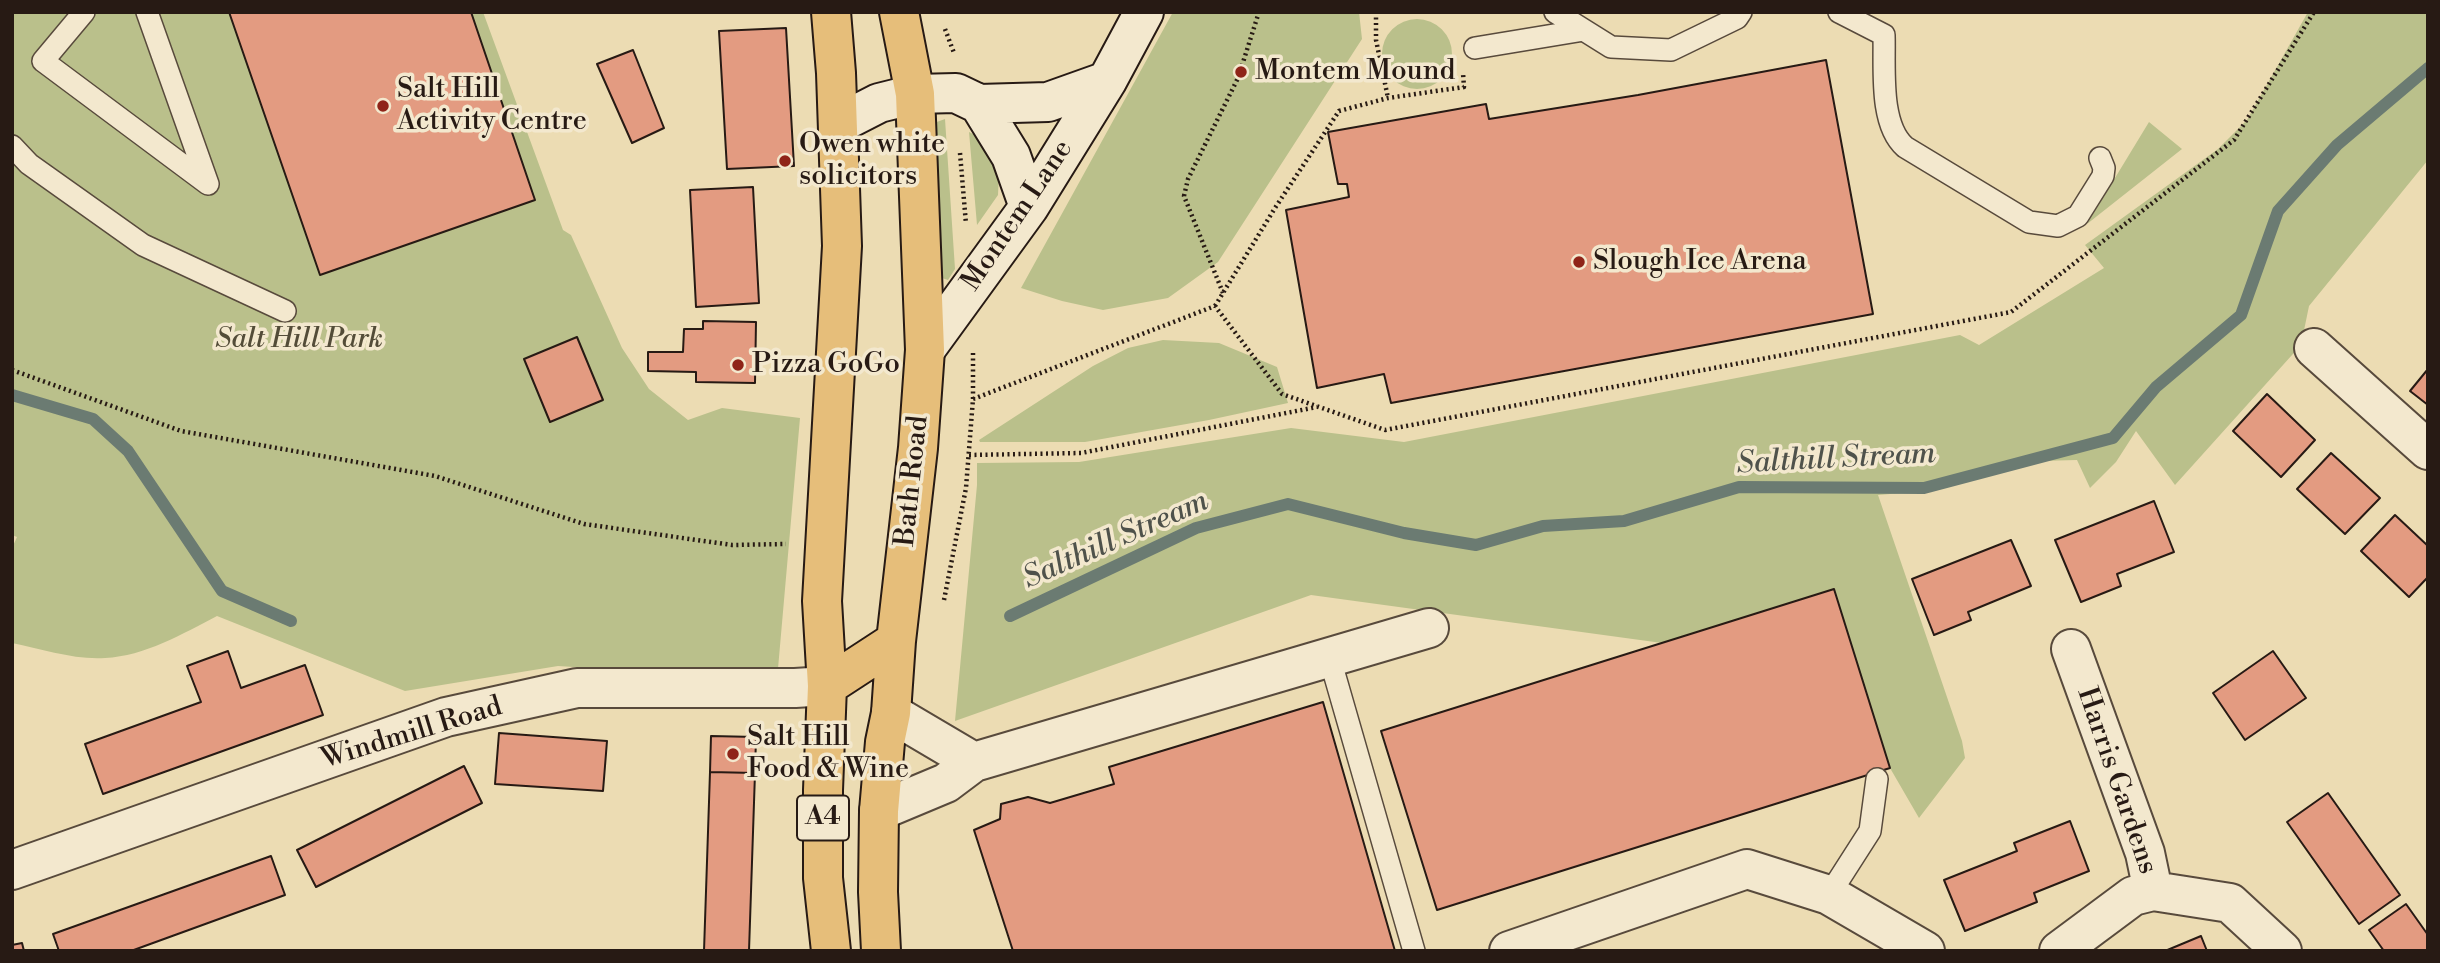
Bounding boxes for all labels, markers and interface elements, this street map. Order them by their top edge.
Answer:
place label: Montem Mound [1255,55,1455,89]
marker: Montem Mound [1233,64,1249,80]
place label: Salt Hill Activity Centre [397,73,587,139]
marker: Salt Hill Activity Centre [375,98,391,114]
place label: Owen white solicitors [799,128,945,194]
street label: Montem Lane [955,134,1081,298]
marker: Owen white solicitors [777,153,793,169]
place label: Slough Ice Arena [1593,245,1807,279]
marker: Slough Ice Arena [1571,254,1587,270]
park label: Salt Hill Park [215,323,383,357]
place label: Pizza GoGo [752,348,900,382]
marker: Pizza GoGo [730,357,746,373]
street label: Bath Road [889,414,937,548]
water label: Salthill Stream [1736,437,1936,483]
water label: Salthill Stream [1018,484,1214,598]
street label: Harris Gardens [2068,683,2164,879]
street label: Windmill Road [318,691,506,777]
place label: Salt Hill Food & Wine [747,721,909,787]
marker: Salt Hill Food & Wine [725,746,741,762]
road number: A4 [797,796,849,840]

